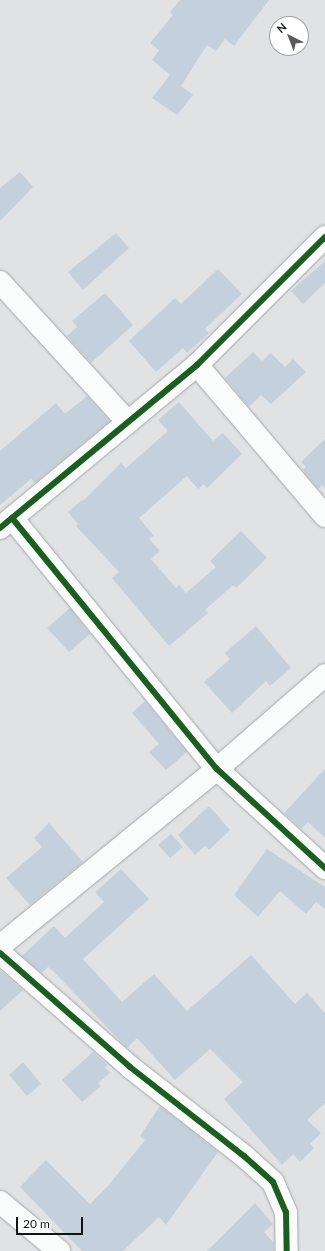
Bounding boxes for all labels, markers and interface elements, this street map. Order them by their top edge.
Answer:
north arrow [269,16,309,56]
text: N [274,20,289,35]
scale bar [18,1209,85,1235]
text: 20 m [23,1216,50,1231]

